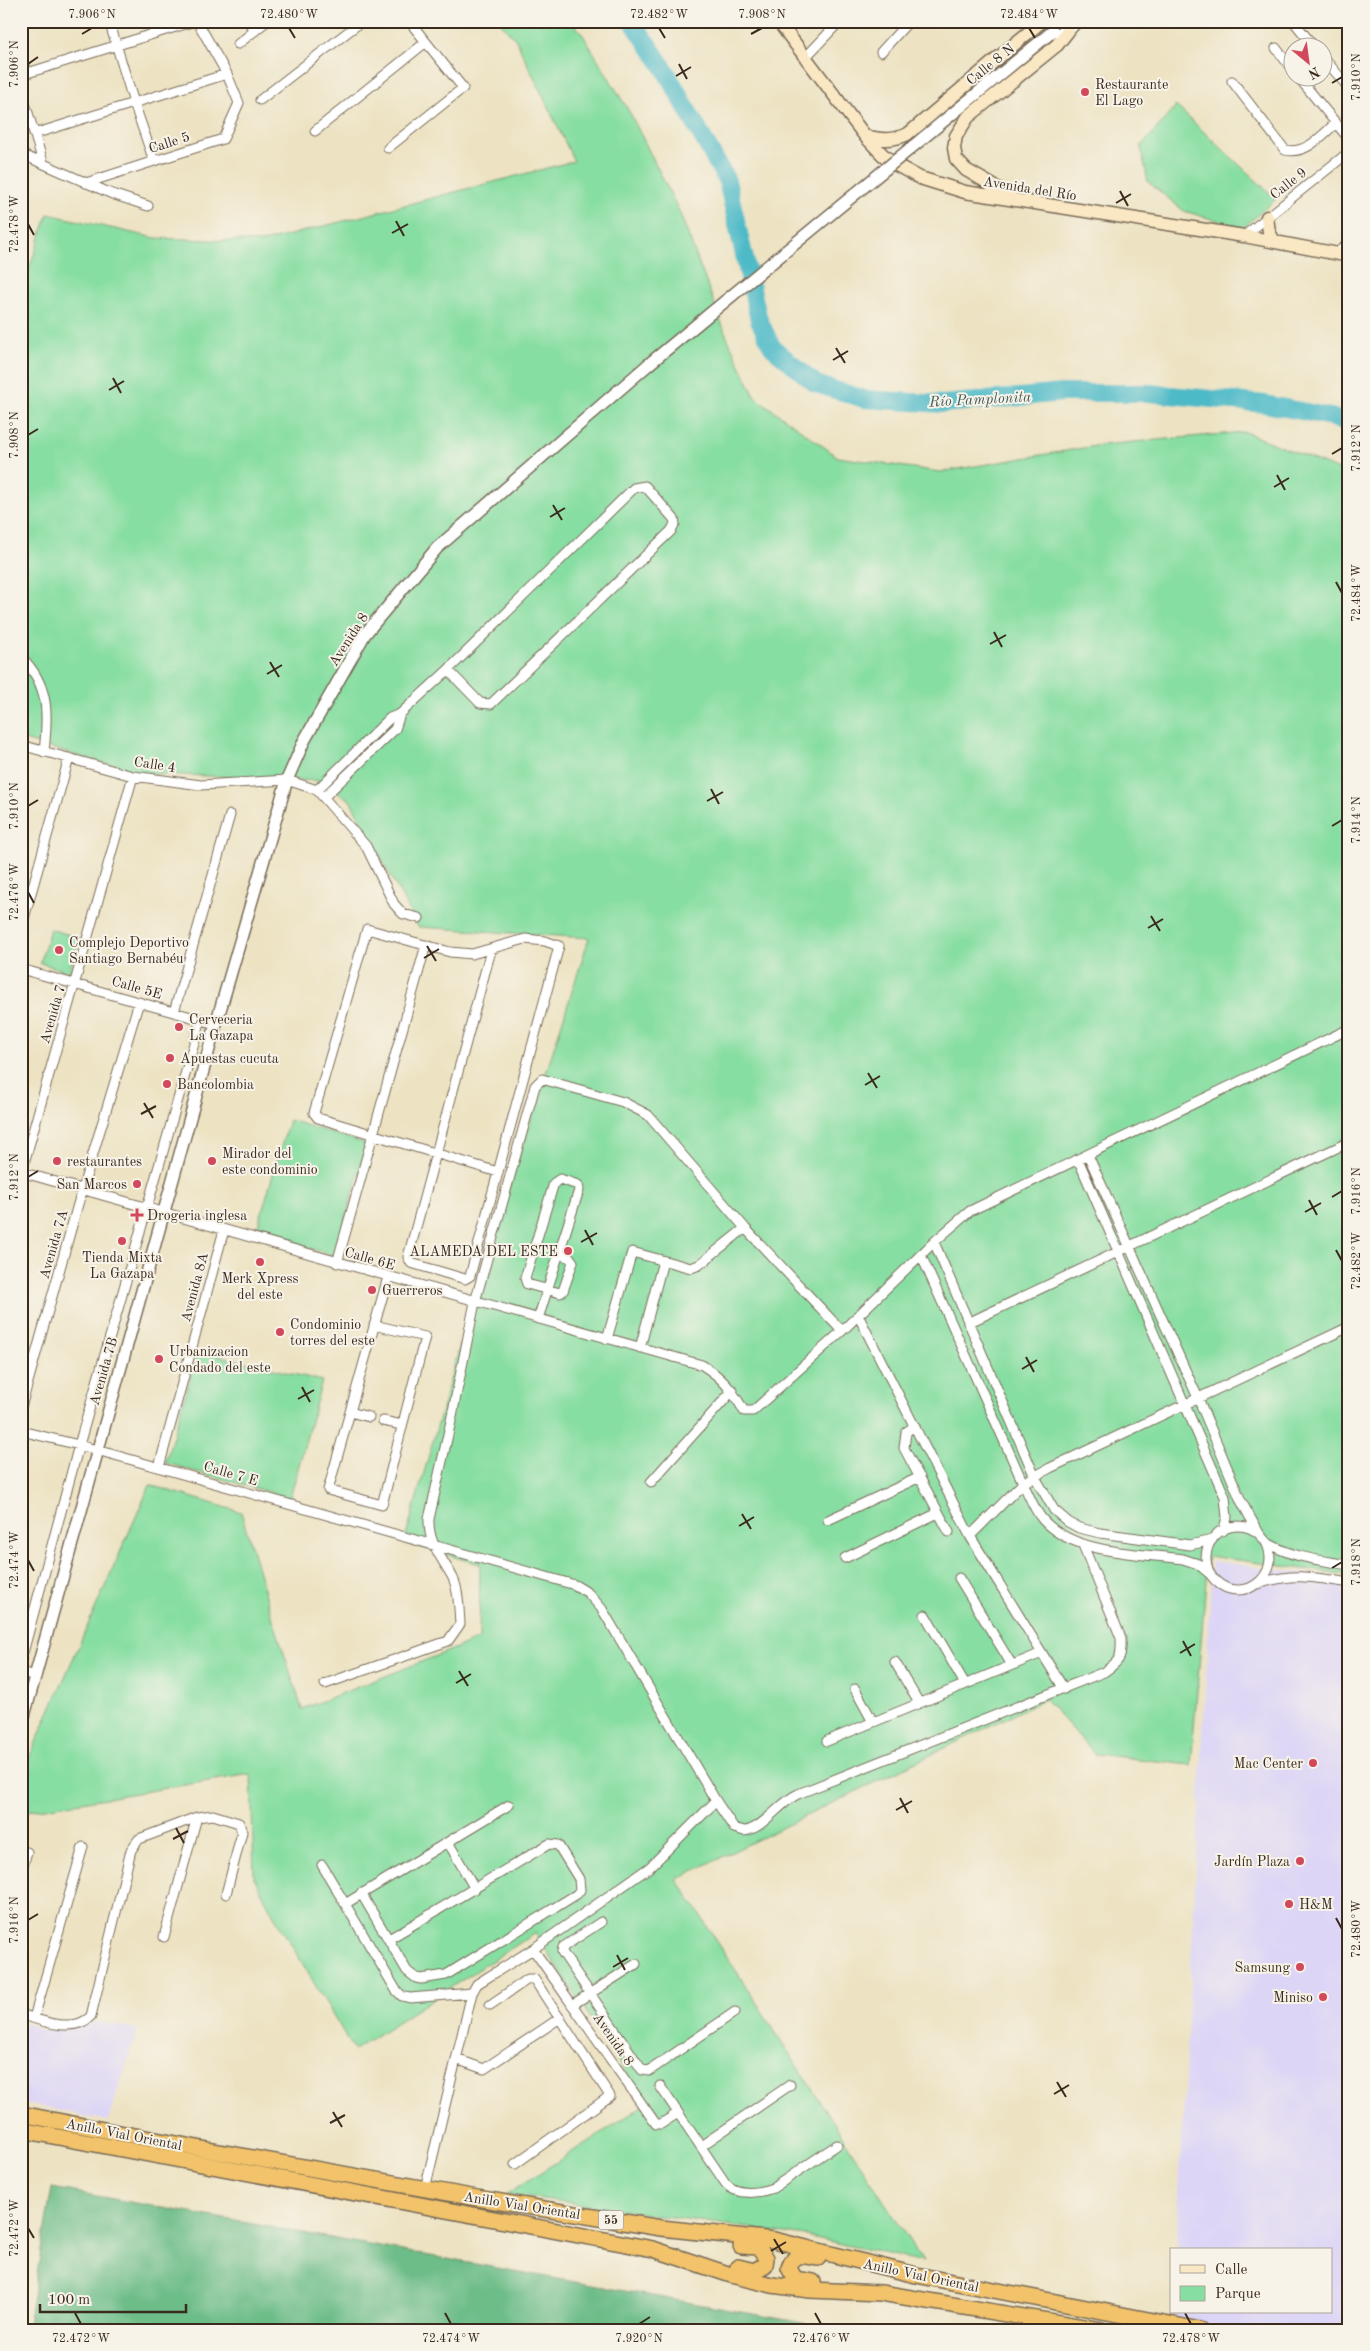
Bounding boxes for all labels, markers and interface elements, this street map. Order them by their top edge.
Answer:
text: 7.906°N [68,9,116,21]
text: 72.480°W [260,9,318,21]
text: 72.482°W [630,9,688,21]
text: 7.908°N [738,9,786,21]
text: 72.484°W [1000,9,1058,21]
north arrow [1282,38,1332,88]
text: 7.906°N [9,40,21,88]
street label: Calle 8 N [964,41,1017,88]
text: 7.910°N [1351,53,1363,101]
text: N [1305,64,1322,81]
place label: Restaurante El Lago [1095,78,1168,108]
marker: Restaurante El Lago [1079,86,1091,98]
street label: Calle 5 [147,130,192,156]
street label: Calle 9 [1268,165,1310,202]
street label: Avenida del Río [982,175,1078,203]
text: 72.478°W [9,195,21,253]
water label: Río Pamplonita [928,390,1031,411]
text: 7.908°N [9,411,21,459]
text: 7.912°N [1351,424,1363,472]
text: 72.484°W [1351,564,1363,622]
street label: Avenida 8 [326,610,371,669]
street label: Calle 4 [133,755,177,775]
text: 7.910°N [9,782,21,830]
text: 7.914°N [1351,796,1363,844]
text: 72.476°W [9,863,21,921]
place label: Complejo Deportivo Santiago Bernabéu [69,936,189,966]
marker: Complejo Deportivo Santiago Bernabéu [53,944,65,956]
street label: Calle 5E [110,974,164,1002]
street label: Avenida 7 [38,983,68,1045]
place label: Cerveceria La Gazapa [189,1013,254,1043]
marker: Cerveceria La Gazapa [173,1021,185,1033]
marker: Apuestas cucuta [164,1052,176,1064]
place label: Apuestas cucuta [180,1052,279,1066]
marker: Bancolombia [161,1078,173,1090]
place label: Bancolombia [177,1078,254,1092]
place label: Mirador del este condominio [222,1147,318,1177]
text: 7.912°N [9,1153,21,1201]
marker: restaurantes [51,1155,63,1167]
place label: restaurantes [67,1155,142,1169]
marker: Mirador del este condominio [206,1155,218,1167]
text: 7.916°N [1351,1167,1363,1215]
place label: San Marcos [56,1178,127,1192]
marker: San Marcos [131,1178,143,1190]
street label: Avenida 7A [37,1208,71,1280]
marker: Drogeria inglesa [131,1209,143,1221]
place label: Drogeria inglesa [147,1209,247,1223]
text: 72.482°W [1351,1232,1363,1290]
marker: Tienda Mixta La Gazapa [116,1235,128,1247]
street label: Calle 6E [343,1245,397,1273]
place label: ALAMEDA DEL ESTE [409,1245,558,1259]
marker: ALAMEDA DEL ESTE [562,1245,574,1257]
place label: Tienda Mixta La Gazapa [82,1251,162,1281]
street label: Avenida 8A [179,1251,211,1324]
marker: Merk Xpress del este [254,1256,266,1268]
place label: Merk Xpress del este [221,1272,299,1302]
marker: Guerreros [366,1284,378,1296]
place label: Guerreros [382,1284,443,1298]
place label: Condominio torres del este [290,1318,375,1348]
marker: Condominio torres del este [274,1326,286,1338]
street label: Avenida 7B [88,1336,120,1407]
place label: Urbanizacion Condado del este [169,1345,271,1375]
marker: Urbanizacion Condado del este [153,1353,165,1365]
street label: Calle 7 E [202,1460,260,1488]
text: 72.474°W [9,1531,21,1589]
text: 7.918°N [1351,1538,1363,1586]
place label: Mac Center [1234,1757,1303,1771]
marker: Mac Center [1307,1757,1319,1769]
place label: Jardín Plaza [1214,1855,1290,1869]
marker: Jardín Plaza [1294,1855,1306,1867]
text: 7.916°N [9,1896,21,1944]
marker: H&M [1283,1898,1295,1910]
place label: H&M [1299,1898,1333,1912]
text: 72.480°W [1351,1900,1363,1958]
place label: Samsung [1235,1961,1290,1975]
marker: Samsung [1294,1961,1306,1973]
place label: Miniso [1273,1991,1313,2005]
marker: Miniso [1317,1991,1329,2003]
street label: Avenida 8 [590,2011,636,2068]
street label: Anillo Vial Oriental [65,2117,183,2153]
street label: Anillo Vial Oriental [462,2190,581,2222]
text: 72.472°W [9,2199,21,2257]
road number: 55 [598,2210,624,2230]
legend [1170,2248,1332,2314]
street label: Anillo Vial Oriental [862,2257,980,2295]
text: Calle [1215,2263,1248,2278]
scale bar [40,2281,186,2313]
text: Parque [1215,2287,1261,2302]
text: 100 m [48,2293,90,2308]
text: 72.472°W [52,2333,110,2345]
text: 72.474°W [422,2333,480,2345]
text: 7.920°N [615,2333,663,2345]
text: 72.476°W [792,2333,850,2345]
text: 72.478°W [1162,2333,1220,2345]

